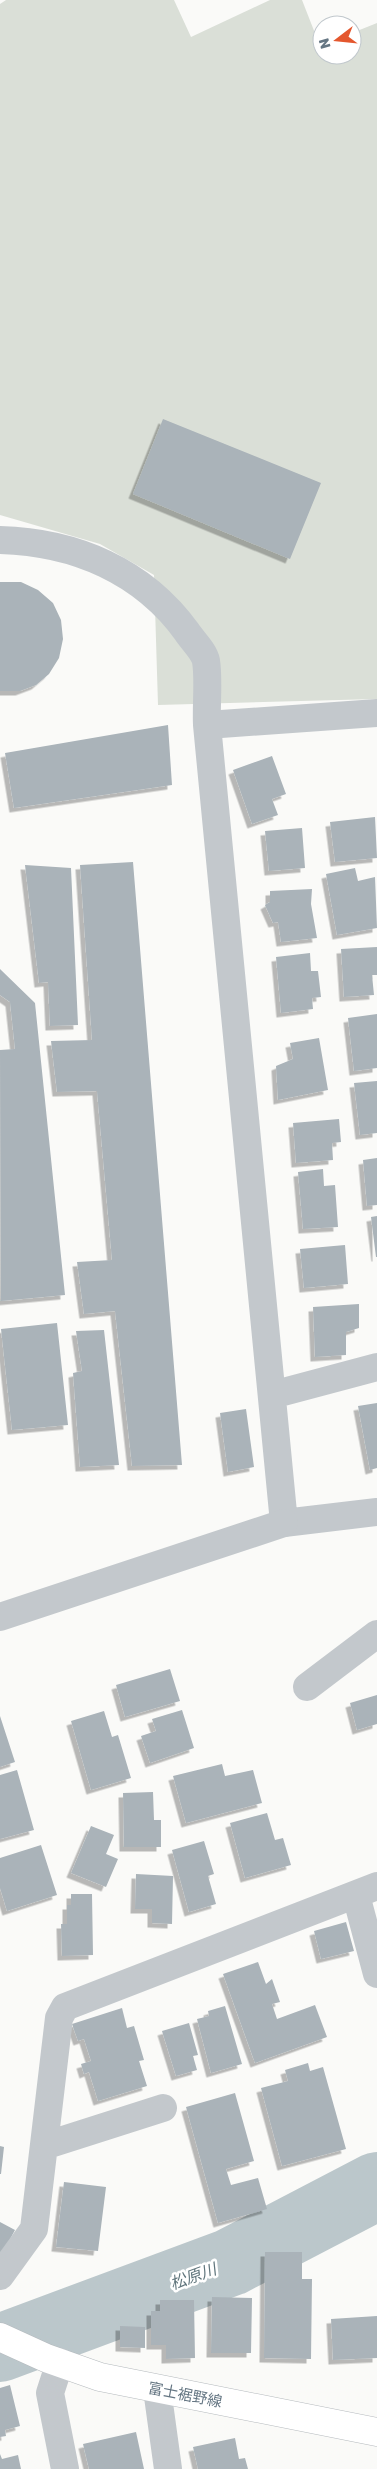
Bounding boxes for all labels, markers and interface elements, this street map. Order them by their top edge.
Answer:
north arrow [312,15,362,65]
text: N [315,36,335,51]
water label: 松原川 [167,2259,221,2294]
street label: 富士裾野線 [146,2379,224,2411]

